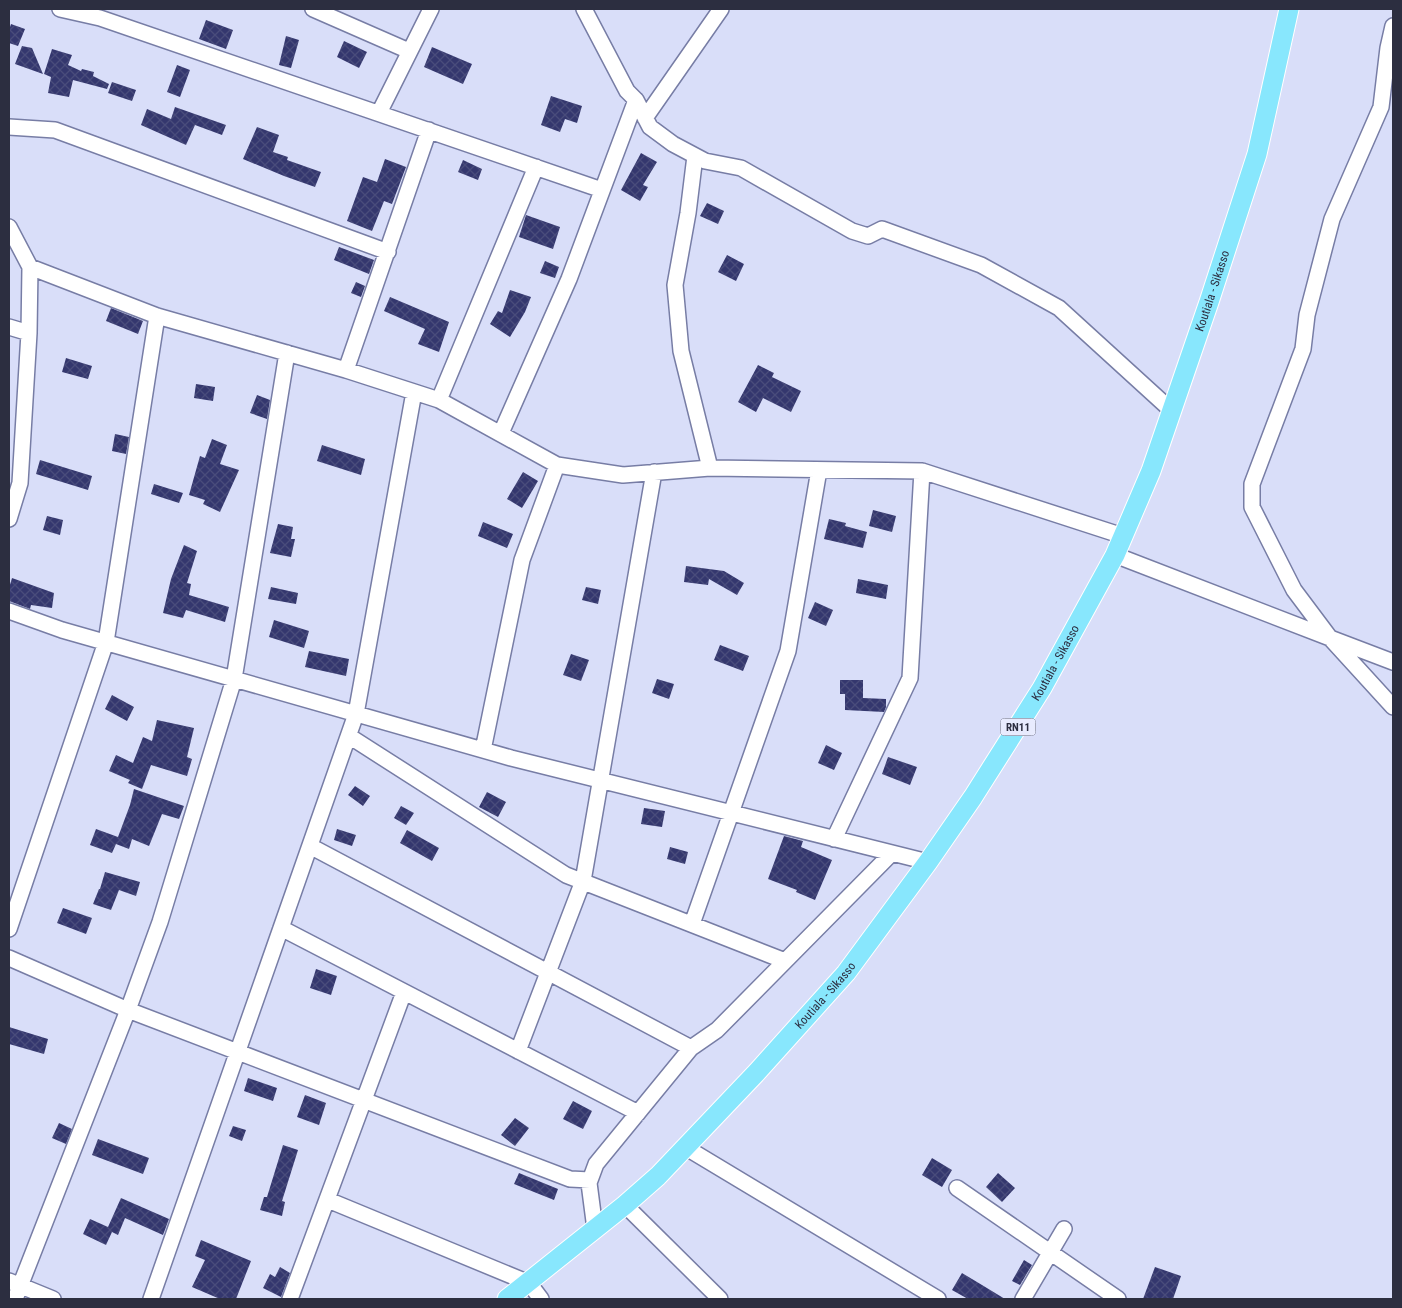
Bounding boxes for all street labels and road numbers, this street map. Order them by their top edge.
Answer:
street label: Koutiala - Sikasso [1192,249,1232,333]
street label: Koutiala - Sikasso [1029,623,1082,703]
road number: RN11 [1000,719,1036,736]
street label: Koutiala - Sikasso [792,959,859,1032]

